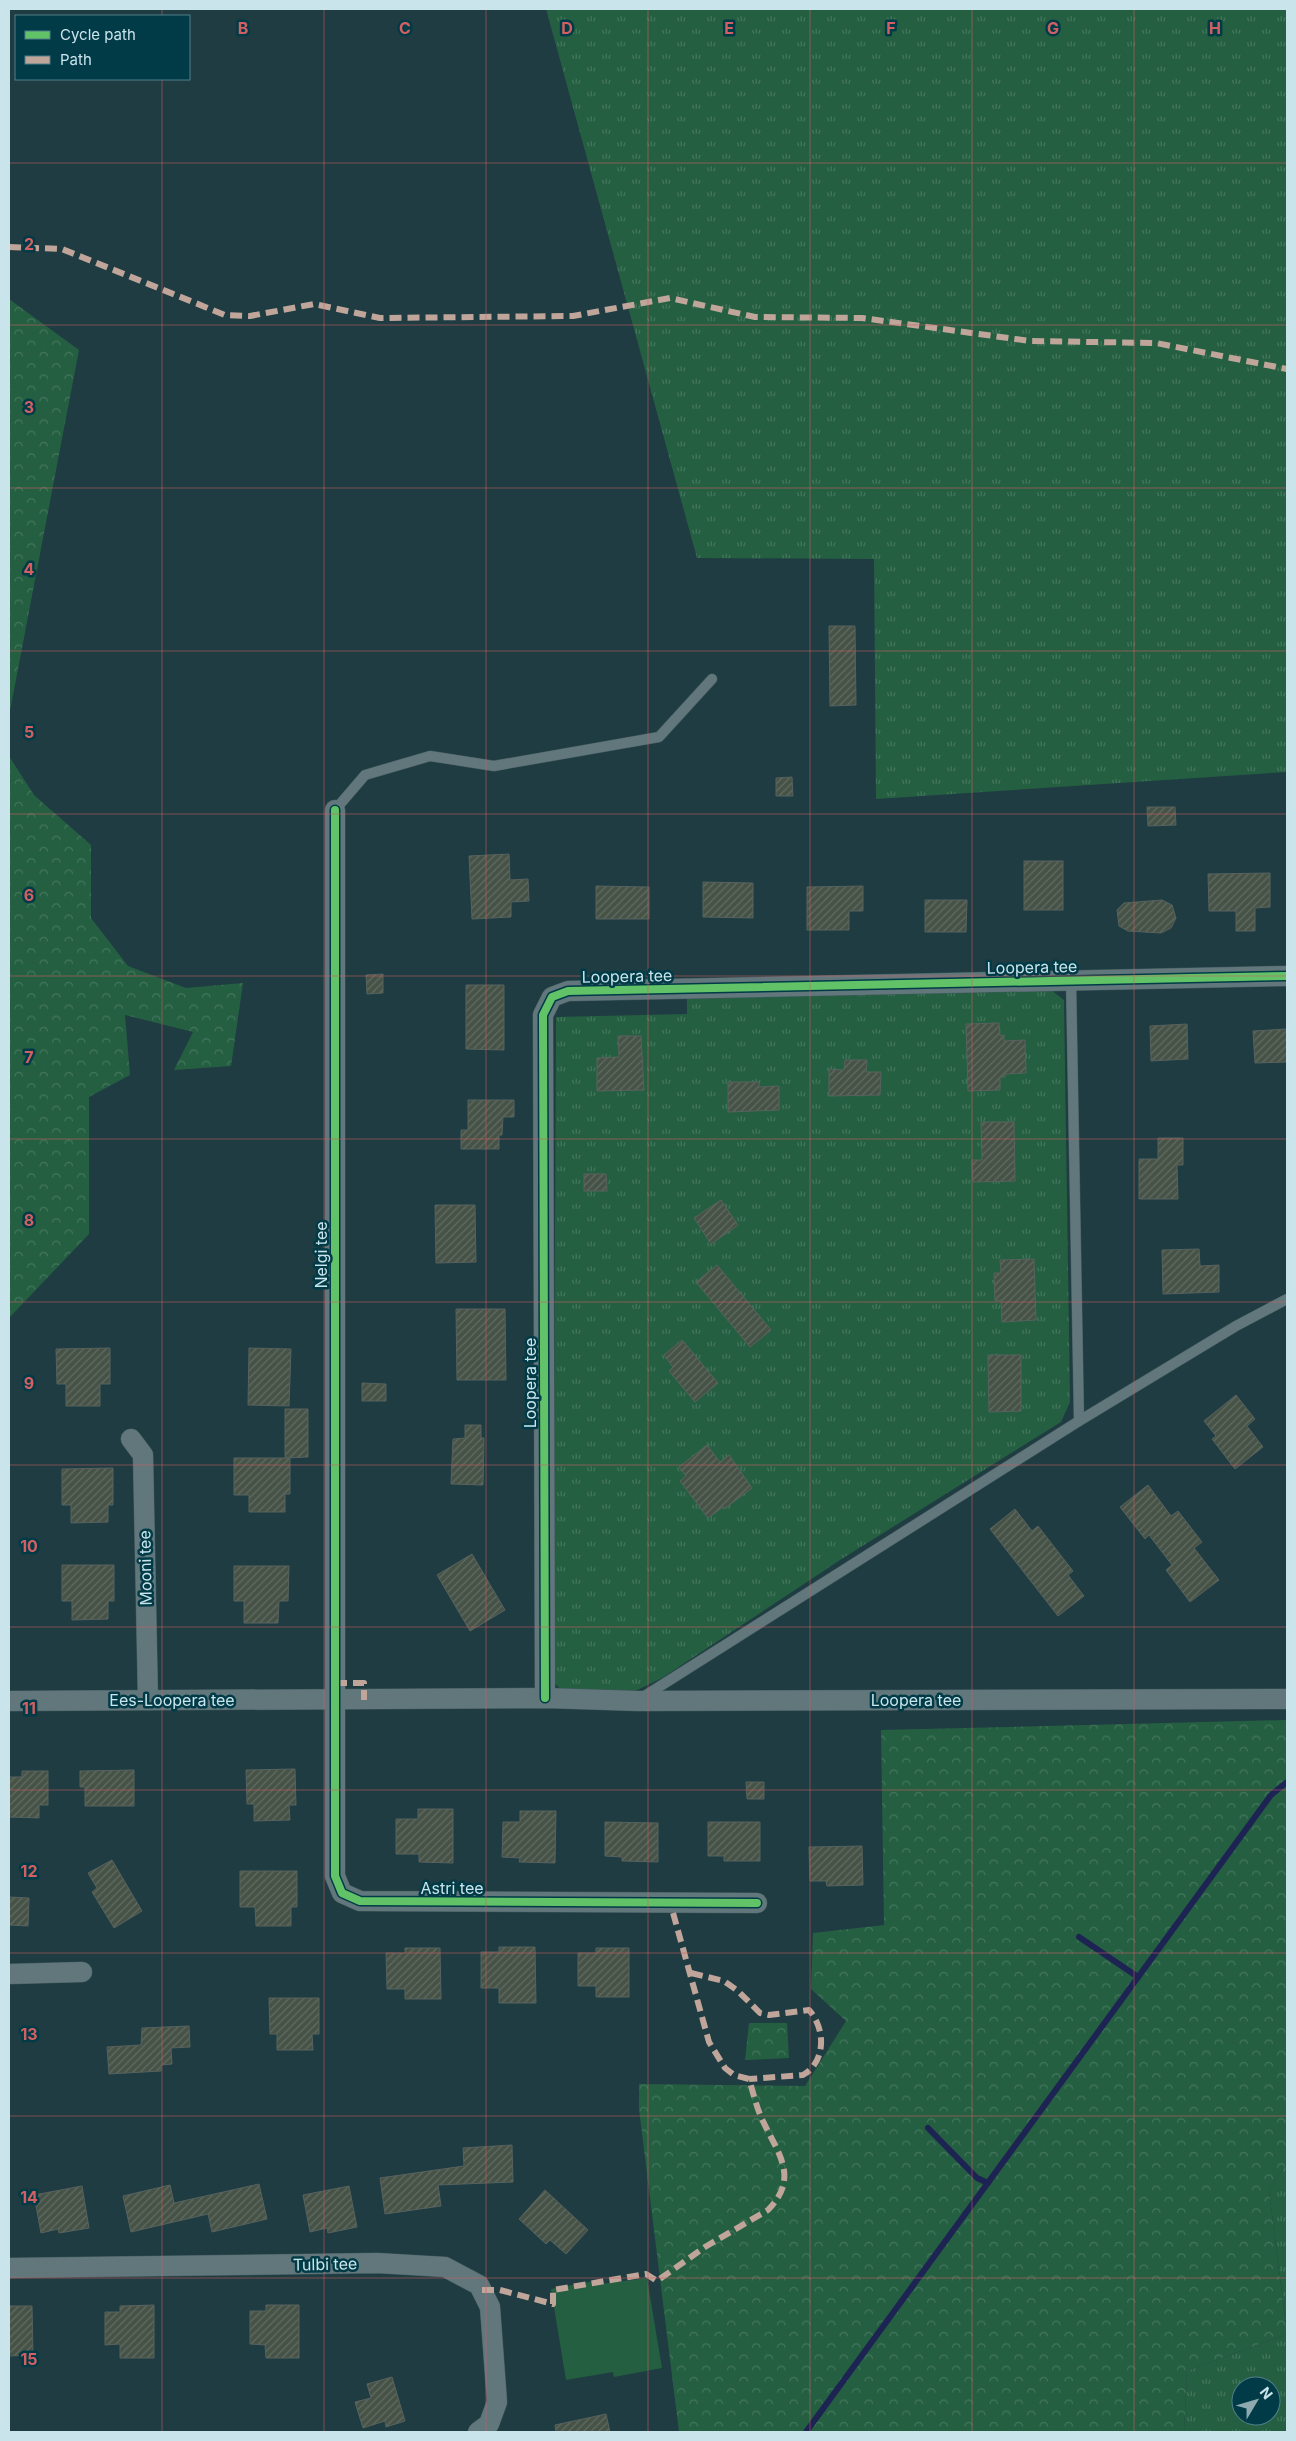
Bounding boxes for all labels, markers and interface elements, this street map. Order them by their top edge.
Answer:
legend [15,15,190,80]
text: B [238,18,248,38]
text: C [399,18,411,38]
text: D [561,18,573,38]
text: E [724,18,734,38]
text: F [886,18,896,38]
text: G [1047,18,1059,38]
text: H [1209,18,1221,38]
text: Cycle path [60,25,136,44]
text: Path [60,50,92,69]
text: 2 [24,234,34,254]
text: 3 [24,397,34,417]
text: 4 [24,559,35,579]
text: 5 [24,722,34,742]
text: 6 [24,885,34,905]
street label: Loopera tee [987,956,1077,978]
street label: Loopera tee [582,965,672,987]
text: 7 [24,1047,34,1067]
text: 8 [24,1210,34,1230]
street label: Nelgi tee [311,1221,331,1289]
street label: Loopera tee [520,1338,540,1428]
text: 9 [24,1373,34,1393]
street label: Mooni tee [134,1530,156,1606]
text: 10 [20,1536,38,1556]
street label: Ees-Loopera tee [109,1690,235,1710]
street label: Loopera tee [871,1690,961,1710]
text: 11 [22,1698,36,1718]
text: 12 [21,1861,37,1881]
street label: Astri tee [420,1878,484,1898]
text: 13 [20,2024,38,2044]
text: 14 [20,2187,38,2207]
street label: Tulbi tee [293,2253,357,2275]
text: 15 [20,2349,38,2369]
north arrow [1231,2376,1281,2426]
text: N [1257,2383,1277,2402]

